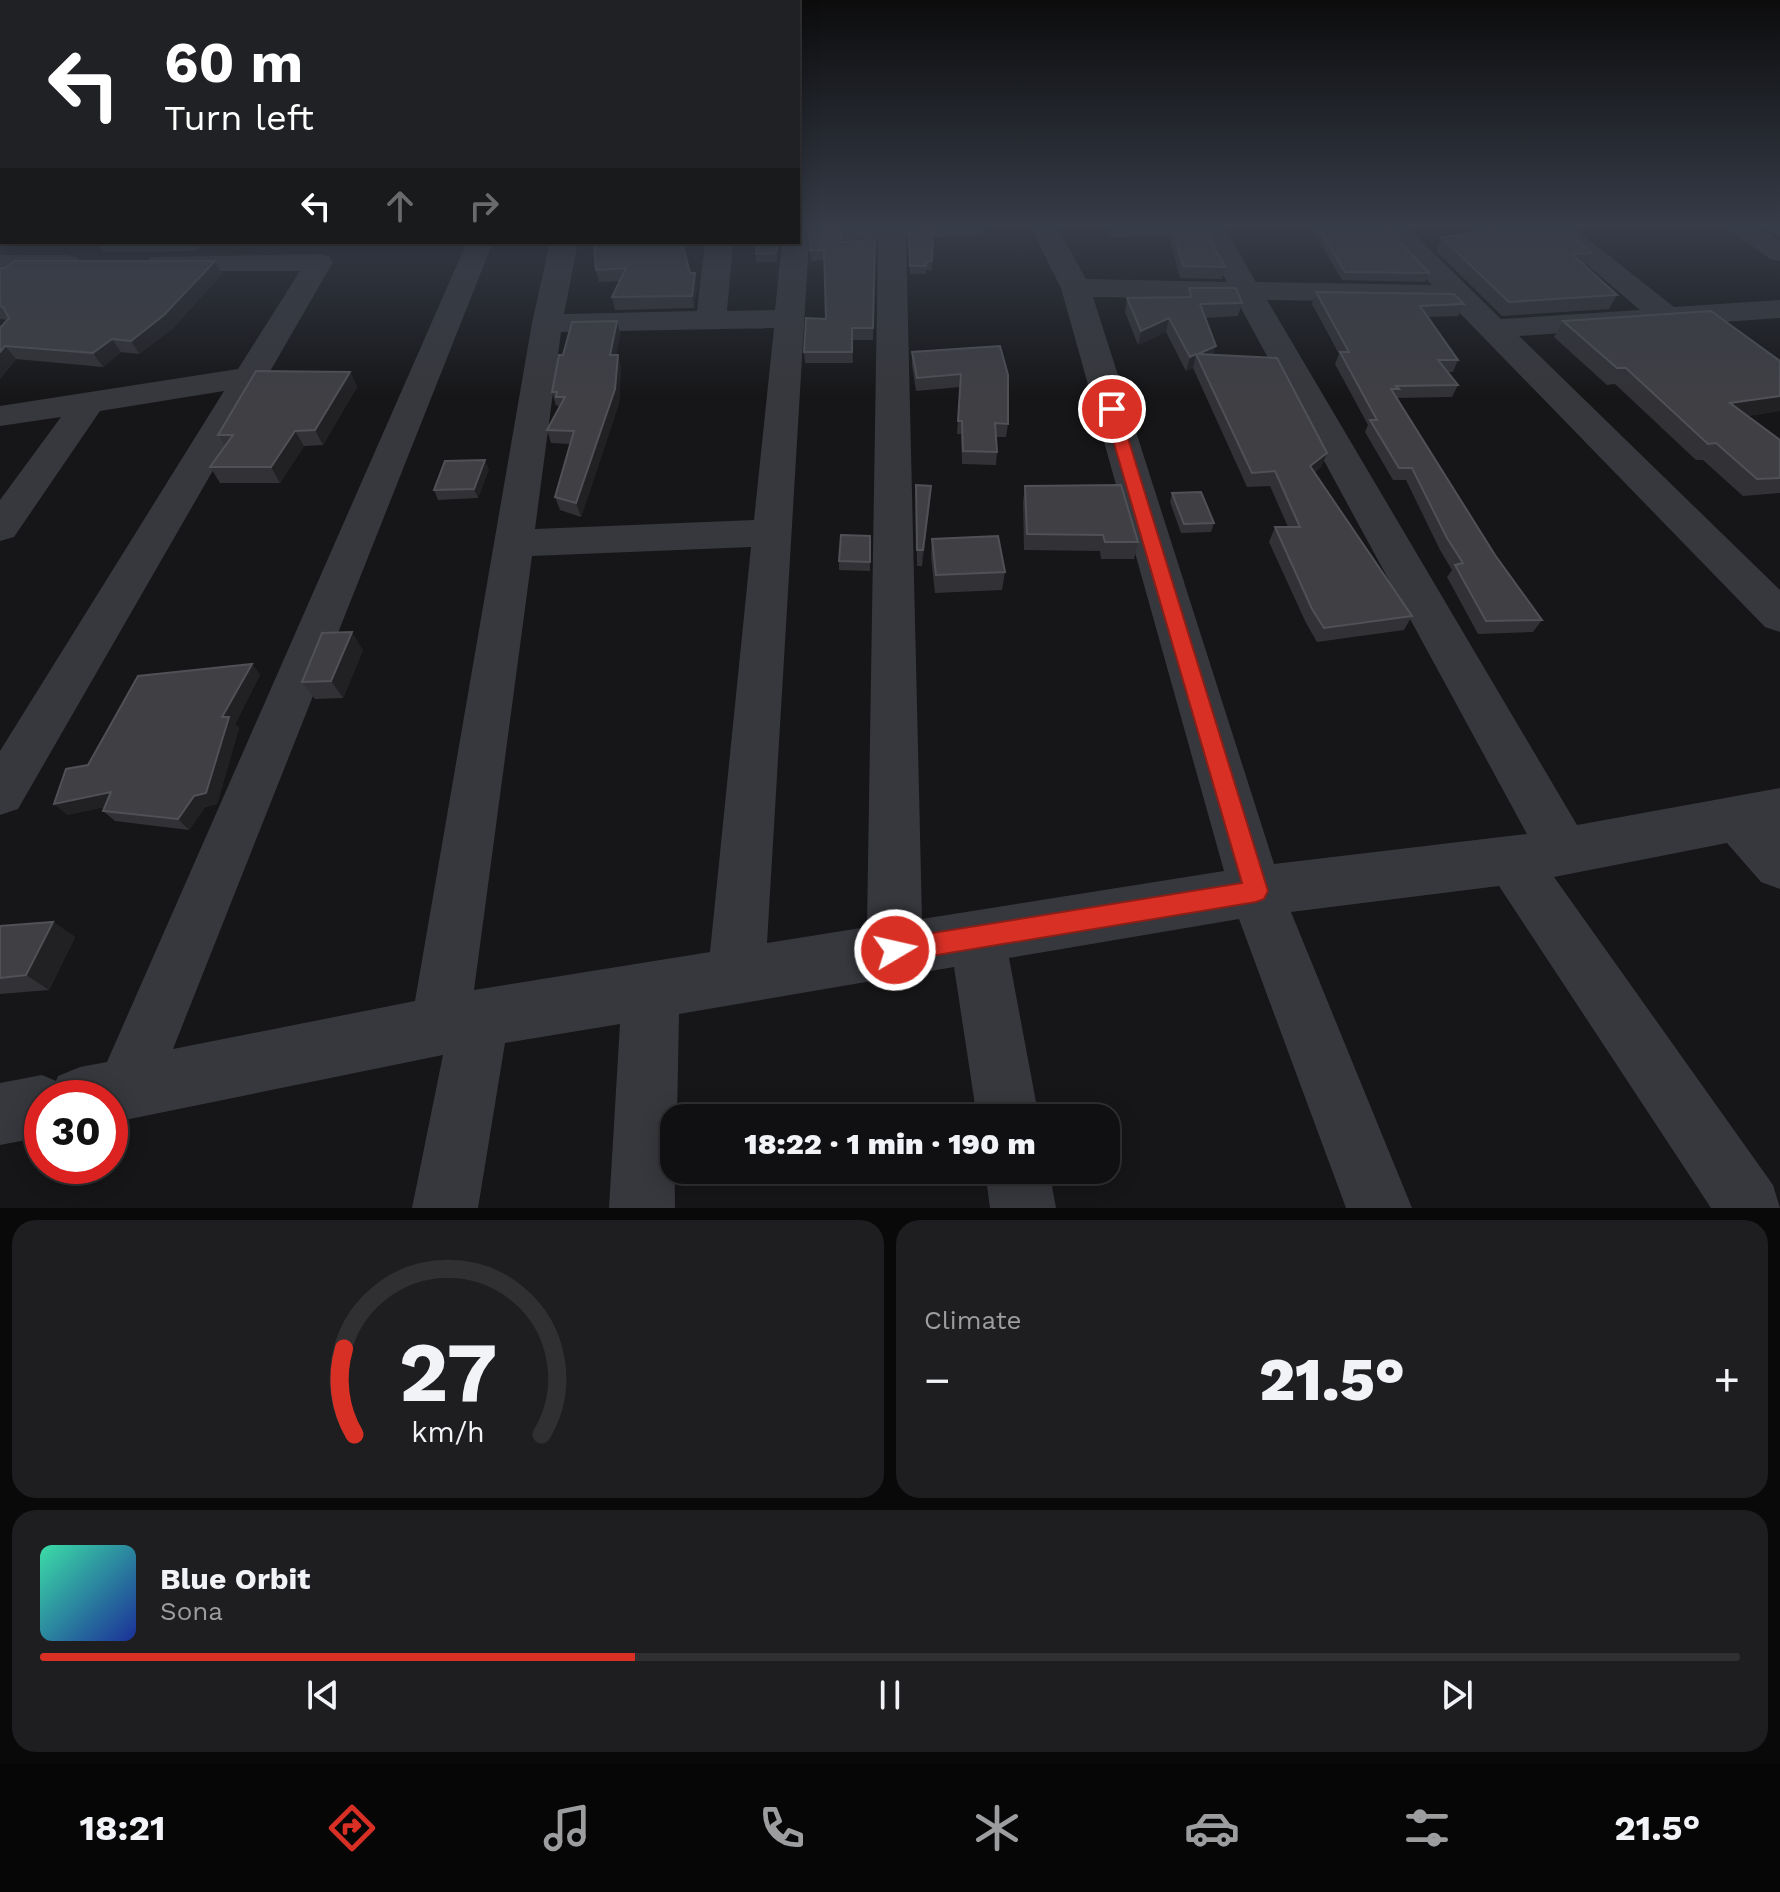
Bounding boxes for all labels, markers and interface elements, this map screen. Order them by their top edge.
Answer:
text: 60 m [164,30,303,96]
icon: left [32,32,136,136]
text: Turn left [164,97,314,139]
icon: left [294,184,338,228]
icon: ahead [378,184,422,228]
icon: right [462,184,506,228]
pin [1078,375,1146,443]
icon: arrive [1090,387,1134,431]
position arrow [853,908,937,992]
speed limit sign: 30 [24,1080,128,1184]
text: 18:22 · 1 min · 190 m [744,1126,1036,1161]
text: Climate [924,1305,1022,1335]
text: 27 [399,1324,497,1421]
text: 21.5° [1259,1344,1405,1415]
text: − [924,1354,951,1406]
text: + [1713,1354,1740,1406]
text: km/h [411,1415,485,1449]
text: Blue Orbit [160,1561,310,1596]
text: Sona [160,1596,223,1626]
icon: previous [301,1673,345,1717]
icon: pause [868,1673,912,1717]
icon: next [1435,1673,1479,1717]
icon: directions [324,1800,380,1856]
icon: music [539,1800,595,1856]
icon: phone [754,1800,810,1856]
icon: climate [969,1800,1025,1856]
icon: car [1184,1800,1240,1856]
icon: filters [1399,1800,1455,1856]
text: 18:21 [79,1807,165,1849]
text: 21.5° [1614,1807,1700,1849]

